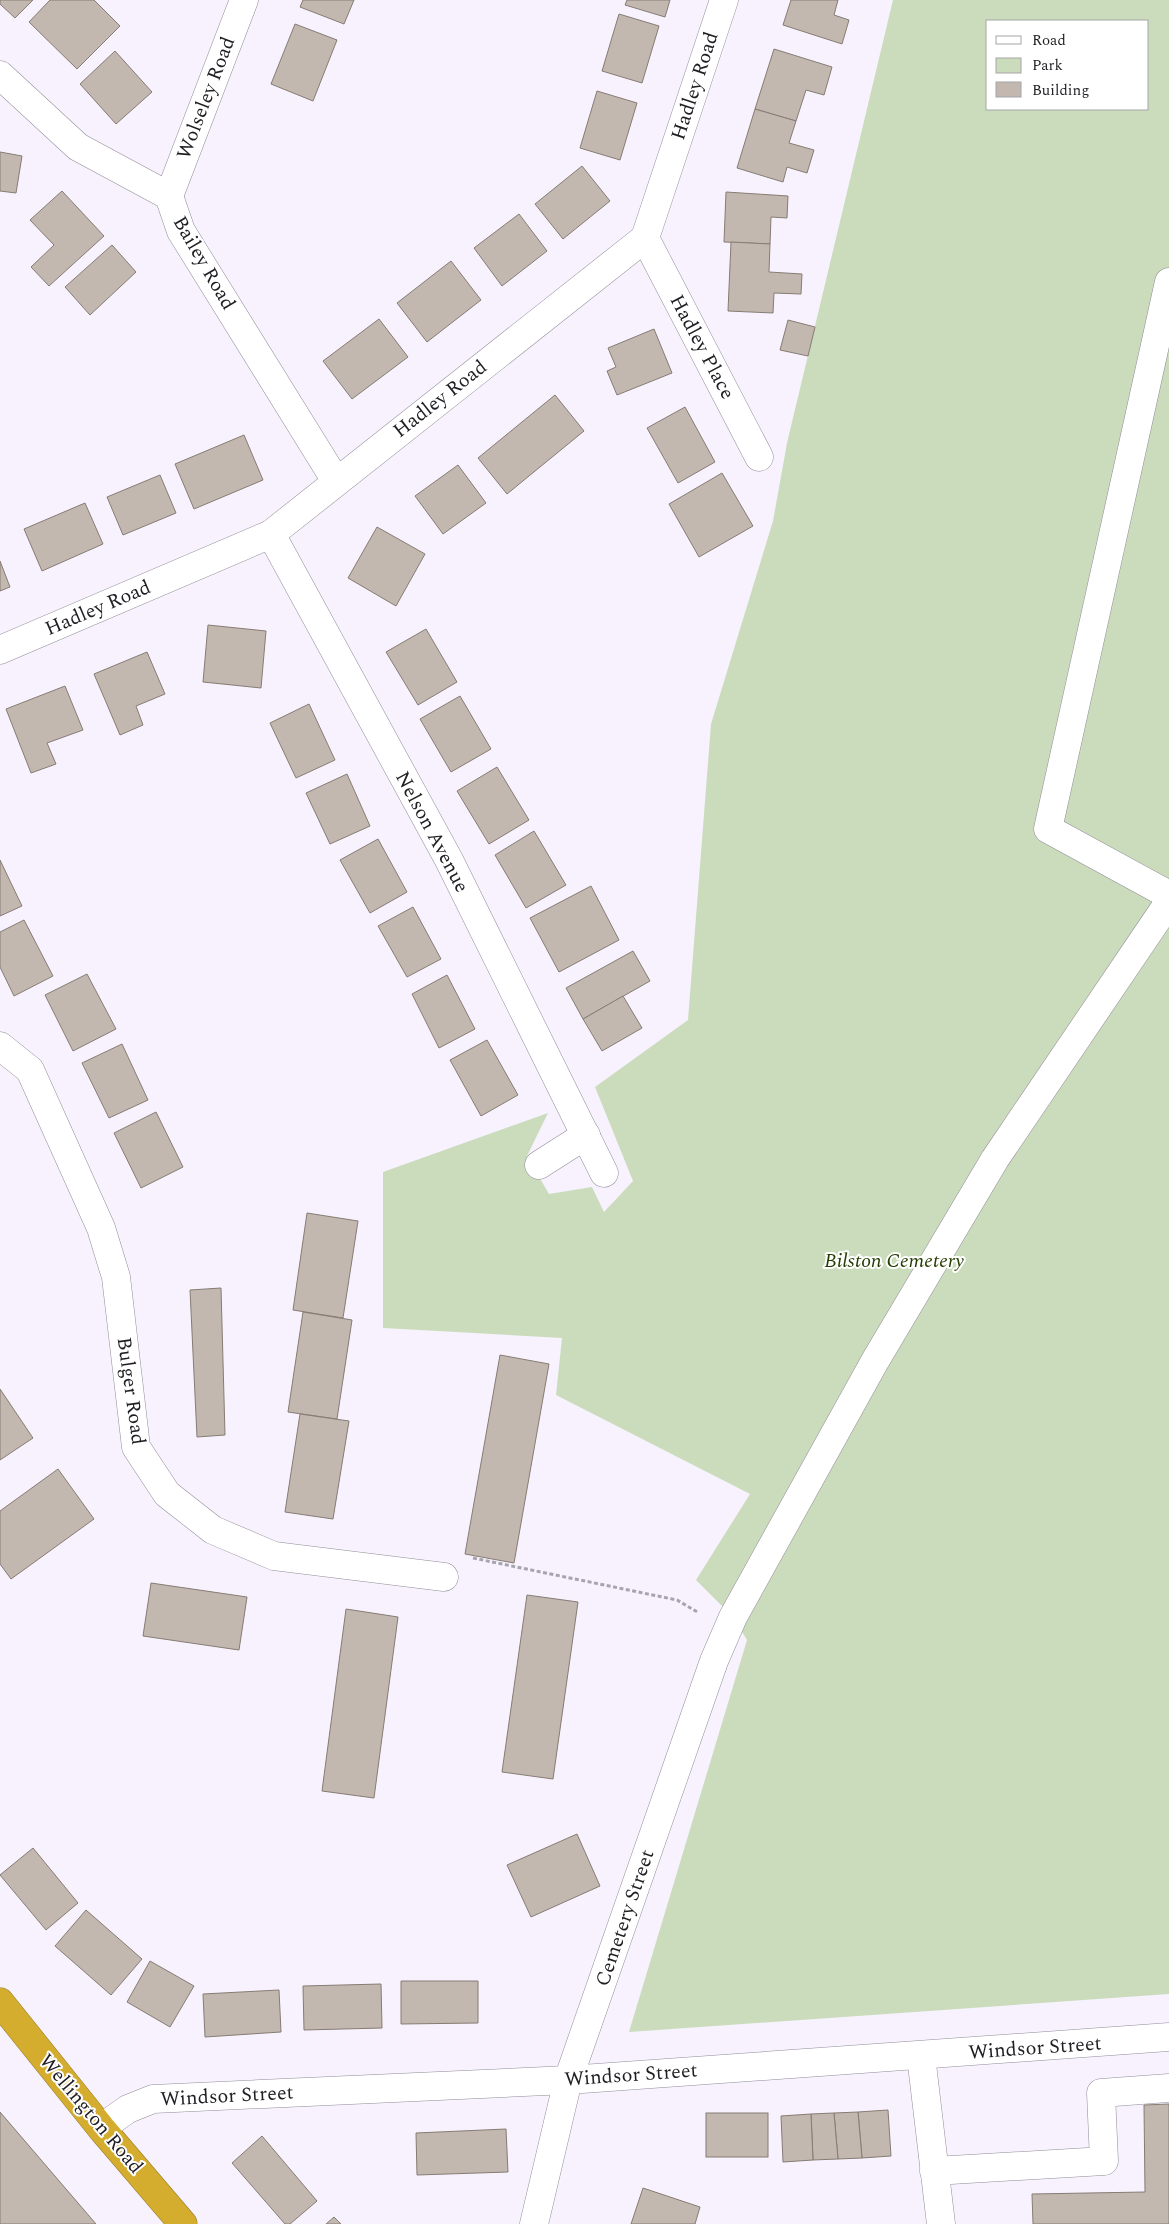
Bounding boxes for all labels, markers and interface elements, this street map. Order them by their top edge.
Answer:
legend [986,20,1149,110]
street label: Hadley Road [663,28,727,144]
text: Road [1032,29,1066,52]
street label: Wolseley Road [169,32,243,164]
text: Park [1032,54,1063,77]
text: Building [1032,79,1089,102]
street label: Bailey Road [165,210,243,316]
street label: Hadley Place [662,289,742,405]
street label: Hadley Road [386,353,494,445]
street label: Hadley Road [40,572,156,644]
street label: Nelson Avenue [387,766,477,898]
park label: Bilston Cemetery [824,1246,964,1276]
street label: Bulger Road [109,1335,153,1447]
street label: Cemetery Street [588,1846,662,1990]
street label: Windsor Street [967,2028,1103,2068]
street label: Wellington Road [32,2047,150,2181]
street label: Windsor Street [563,2055,699,2095]
street label: Windsor Street [160,2078,294,2114]

